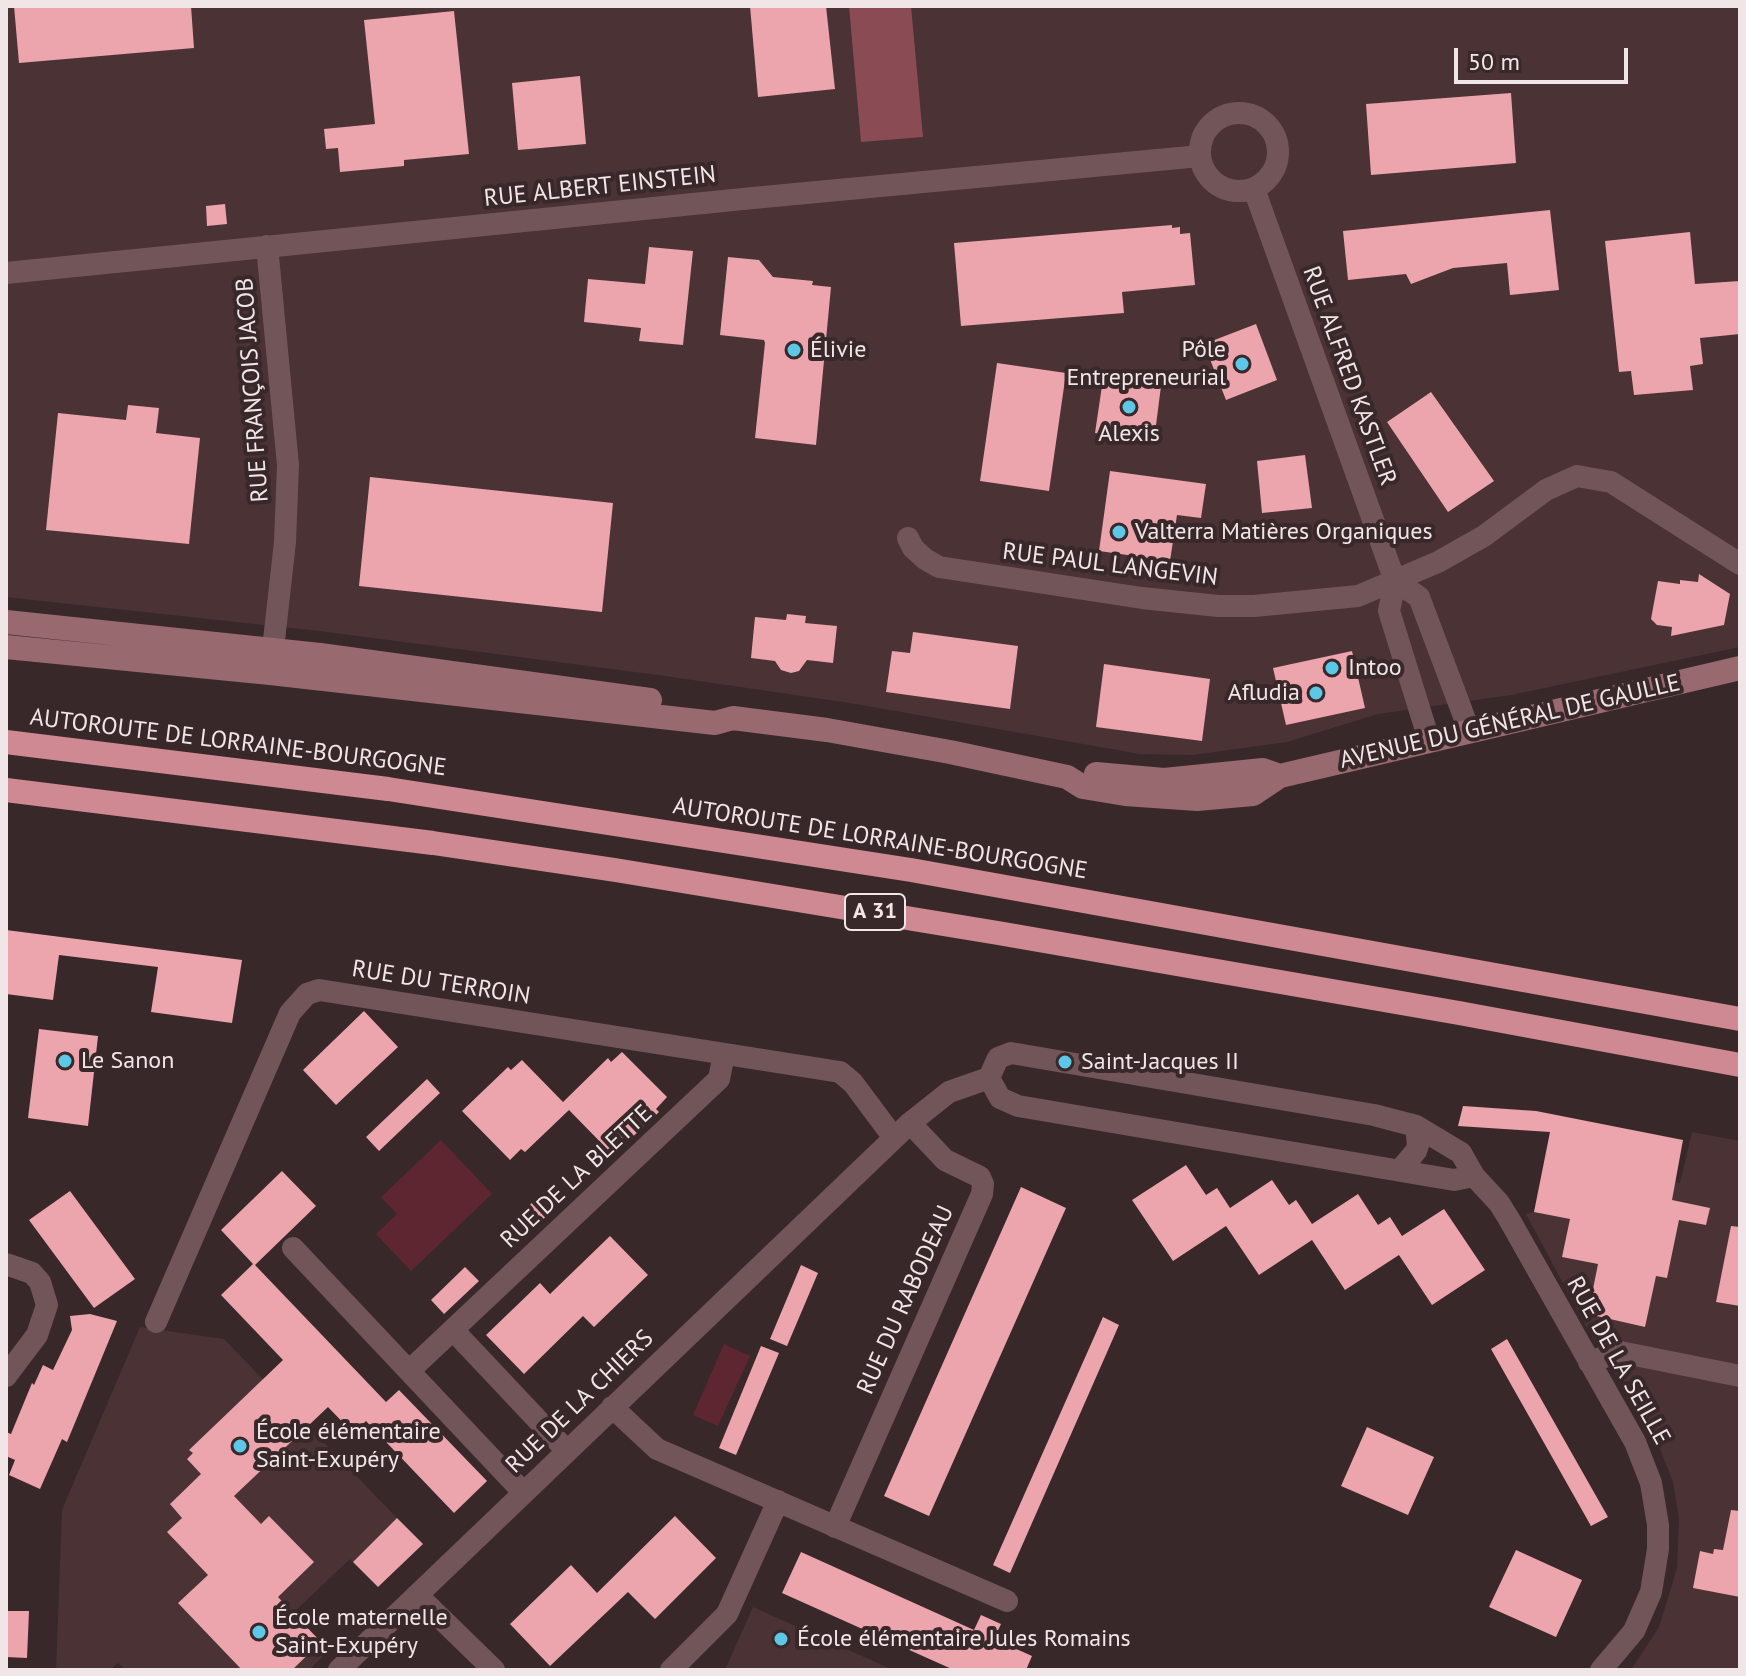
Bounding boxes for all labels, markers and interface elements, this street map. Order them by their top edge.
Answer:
scale bar [1458,32,1632,82]
text: 50 m [1468,46,1520,77]
street label: RUE ALBERT EINSTEIN [483,160,717,214]
street label: RUE ALFRED KASTLER [1296,263,1402,489]
street label: RUE FRANÇOIS JACOB [231,277,275,503]
place label: Élivie [810,336,866,364]
place label: Pôle Entrepreneurial [1066,336,1226,392]
marker: Élivie [785,341,803,359]
marker: Pôle Entrepreneurial [1233,355,1251,373]
marker: Alexis [1120,398,1138,416]
place label: Alexis [1098,420,1160,448]
place label: Valterra Matières Organiques [1135,518,1433,546]
marker: Valterra Matières Organiques [1110,523,1128,541]
street label: RUE PAUL LANGEVIN [1001,538,1219,592]
place label: Intoo [1348,654,1402,682]
marker: Intoo [1323,659,1341,677]
street label: AVENUE DU GÉNÉRAL DE GAULLE [1337,669,1683,775]
place label: Afludia [1228,679,1300,707]
marker: Afludia [1307,684,1325,702]
street label: AUTOROUTE DE LORRAINE-BOURGOGNE [28,703,448,783]
street label: AUTOROUTE DE LORRAINE-BOURGOGNE [671,792,1089,886]
road number: A 31 [845,894,905,930]
street label: RUE DU TERROIN [350,955,532,1011]
place label: Le Sanon [81,1047,174,1075]
place label: Saint-Jacques II [1081,1048,1239,1076]
marker: Le Sanon [56,1052,74,1070]
marker: Saint-Jacques II [1056,1053,1074,1071]
street label: RUE DE LA BLETTE [495,1099,659,1255]
street label: RUE DU RABODEAU [851,1201,961,1399]
street label: RUE DE LA SEILLE [1560,1272,1676,1450]
street label: RUE DE LA CHIERS [500,1324,660,1480]
place label: École élémentaire Saint-Exupéry [256,1418,441,1474]
marker: École élémentaire Saint-Exupéry [231,1437,249,1455]
place label: École maternelle Saint-Exupéry [275,1604,448,1660]
marker: École maternelle Saint-Exupéry [250,1623,268,1641]
place label: École élémentaire Jules Romains [797,1625,1131,1653]
marker: École élémentaire Jules Romains [772,1630,790,1648]

